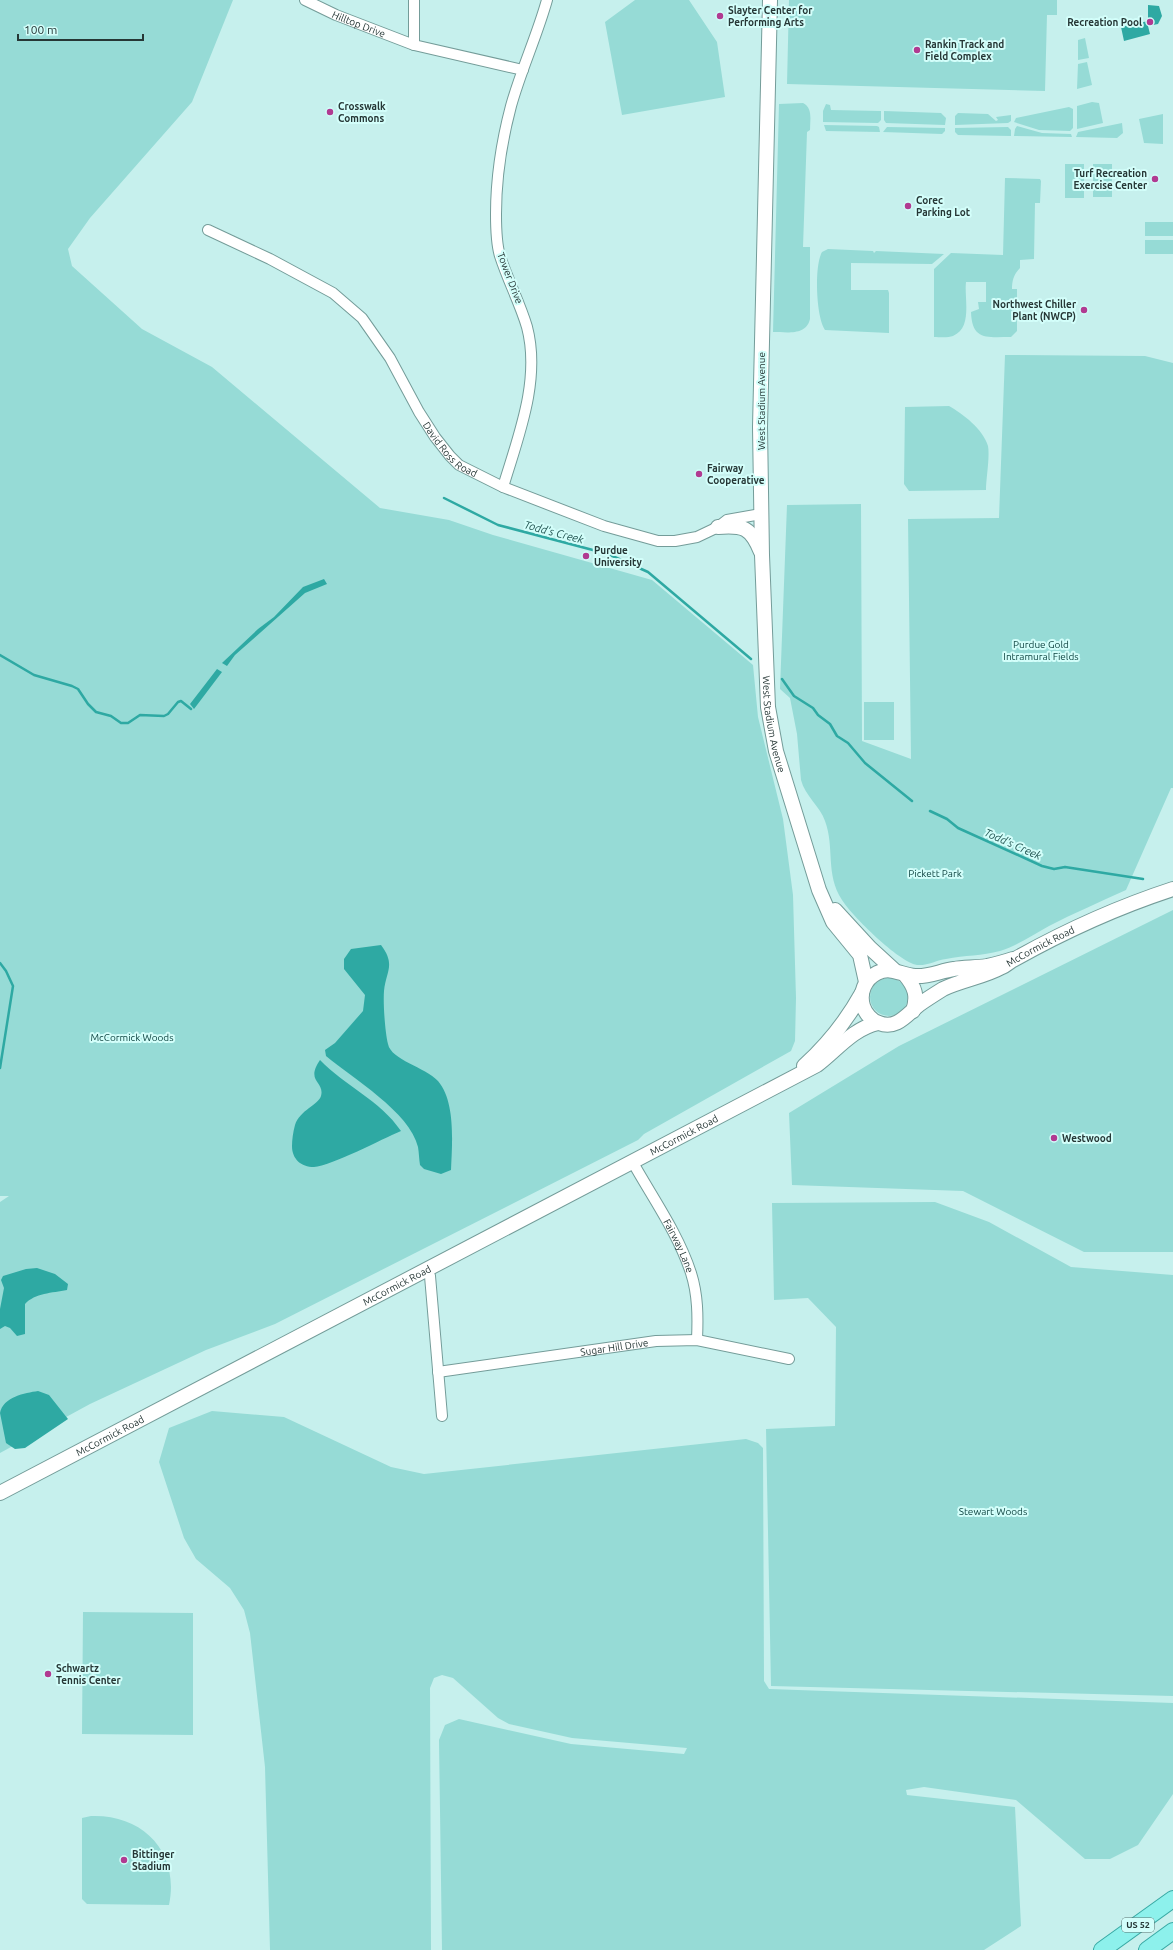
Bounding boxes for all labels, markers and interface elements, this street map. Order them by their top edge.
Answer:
place label: Slayter Center for Performing Arts [728,5,813,28]
street label: Hilltop Drive [330,8,387,39]
marker: Slayter Center for Performing Arts [715,11,725,21]
scale bar [18,16,143,42]
place label: Recreation Pool [1067,17,1142,28]
marker: Recreation Pool [1145,17,1155,27]
text: 100 m [24,23,57,36]
place label: Rankin Track and Field Complex [925,39,1004,62]
marker: Rankin Track and Field Complex [912,45,922,55]
place label: Crosswalk Commons [338,101,386,124]
marker: Crosswalk Commons [325,107,335,117]
place label: Turf Recreation Exercise Center [1073,168,1148,191]
marker: Turf Recreation Exercise Center [1150,174,1160,184]
place label: Corec Parking Lot [916,195,971,218]
marker: Corec Parking Lot [903,201,913,211]
street label: Tower Drive [495,251,525,305]
place label: Northwest Chiller Plant (NWCP) [992,299,1077,323]
marker: Northwest Chiller Plant (NWCP) [1079,305,1089,315]
street label: West Stadium Avenue [756,352,767,450]
street label: David Ross Road [421,420,479,479]
place label: Fairway Cooperative [707,463,765,486]
marker: Fairway Cooperative [694,469,704,479]
water label: Todd's Creek [523,518,585,546]
place label: Purdue University [594,545,643,568]
marker: Purdue University [581,551,591,561]
park label: Purdue Gold Intramural Fields [1003,639,1079,662]
street label: West Stadium Avenue [761,675,788,774]
water label: Todd's Creek [983,826,1044,862]
park label: Pickett Park [908,868,962,879]
street label: McCormick Road [1004,924,1076,968]
park label: McCormick Woods [90,1032,174,1043]
street label: McCormick Road [648,1112,720,1157]
marker: Westwood [1049,1133,1059,1143]
place label: Westwood [1062,1133,1112,1144]
street label: Fairway Lane [662,1217,696,1274]
street label: McCormick Road [361,1263,433,1307]
street label: Sugar Hill Drive [579,1337,649,1357]
street label: McCormick Road [74,1413,146,1458]
park label: Stewart Woods [959,1506,1027,1517]
place label: Schwartz Tennis Center [56,1663,121,1686]
marker: Schwartz Tennis Center [43,1669,53,1679]
place label: Bittinger Stadium [132,1849,175,1872]
marker: Bittinger Stadium [119,1855,129,1865]
road number: US 52 [1122,1918,1154,1932]

